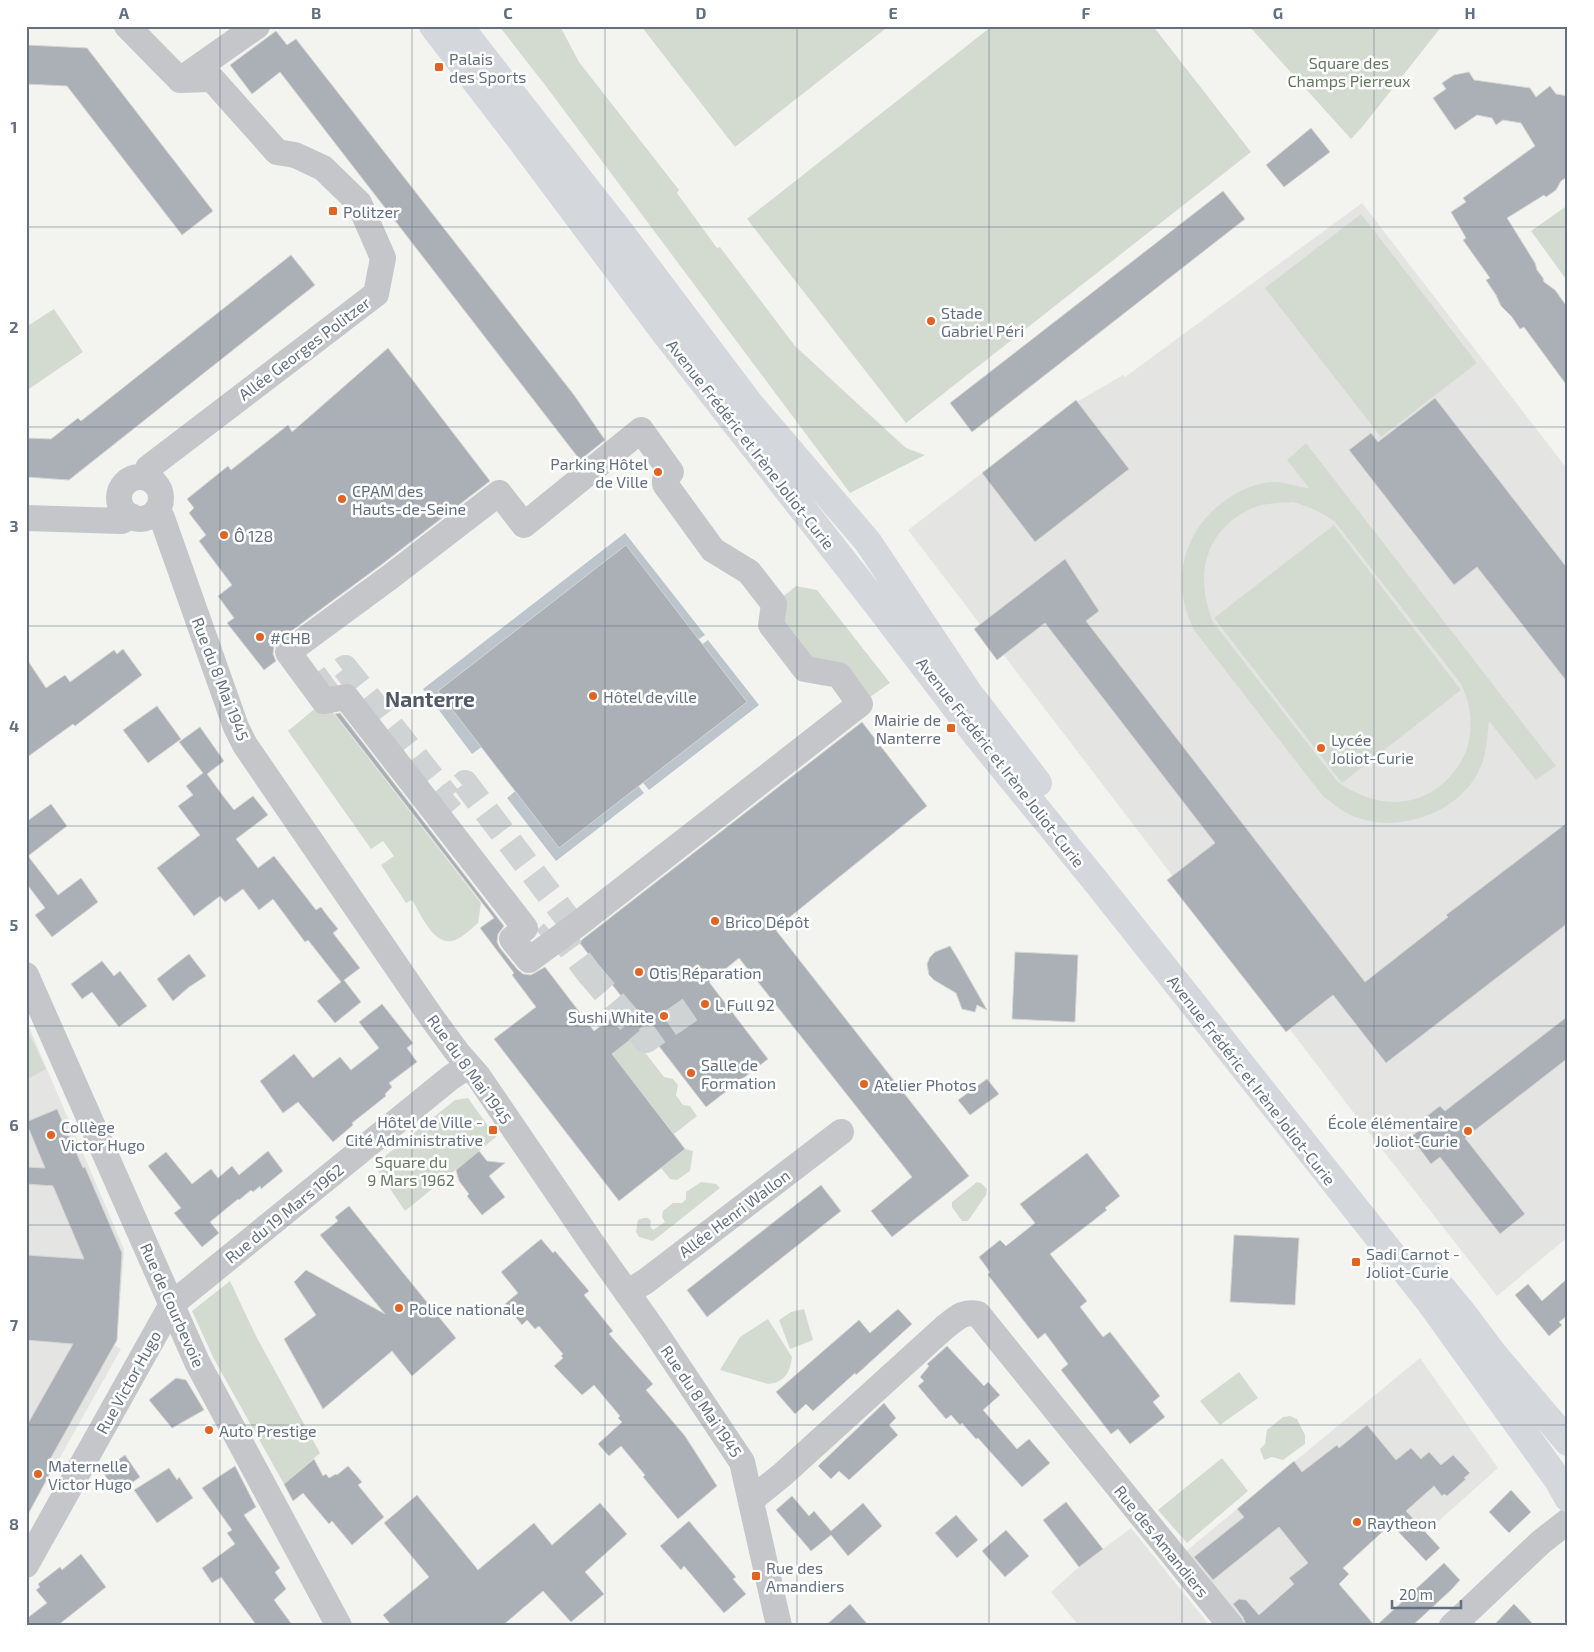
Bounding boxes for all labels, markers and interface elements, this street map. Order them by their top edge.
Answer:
text: A [119,3,130,22]
text: B [311,3,321,22]
text: C [503,3,513,22]
text: D [696,3,707,22]
text: E [888,3,898,22]
text: F [1082,3,1091,22]
text: G [1273,3,1283,22]
text: H [1464,3,1476,22]
place label: Palais des Sports [449,49,526,86]
park label: Square des Champs Pierreux [1288,53,1411,90]
marker: Palais des Sports [433,61,445,73]
text: 1 [11,117,17,136]
place label: Politzer [343,202,400,221]
marker: Politzer [327,205,339,217]
street label: Allée Georges Politzer [234,292,374,404]
place label: Stade Gabriel Péri [941,303,1024,340]
marker: Stade Gabriel Péri [925,315,937,327]
text: 2 [9,317,19,336]
street label: Avenue Frédéric et Irène Joliot-Curie [663,335,839,553]
place label: Parking Hôtel de Ville [550,454,648,491]
marker: Parking Hôtel de Ville [652,466,664,478]
place label: CPAM des Hauts-de-Seine [352,481,466,518]
marker: CPAM des Hauts-de-Seine [336,493,348,505]
text: 3 [9,516,19,535]
place label: Ô 128 [234,526,273,545]
marker: Ô 128 [218,529,230,541]
street label: Rue du 8 Mai 1945 [189,615,253,743]
place label: #CHB [270,628,311,647]
marker: #CHB [254,631,266,643]
street label: Avenue Frédéric et Irène Joliot-Curie [913,653,1089,871]
district label: Nanterre [385,686,475,711]
place label: Hôtel de ville [603,687,697,706]
marker: Hôtel de ville [587,690,599,702]
place label: Mairie de Nanterre [874,710,941,747]
text: 4 [9,716,19,735]
marker: Mairie de Nanterre [945,722,957,734]
place label: Lycée Joliot-Curie [1331,730,1414,767]
marker: Lycée Joliot-Curie [1315,742,1327,754]
place label: Brico Dépôt [725,912,809,931]
text: 5 [10,915,19,934]
marker: Brico Dépôt [709,915,721,927]
place label: Otis Réparation [649,963,762,982]
marker: Otis Réparation [633,966,645,978]
street label: Avenue Frédéric et Irène Joliot-Curie [1164,971,1340,1189]
place label: L Full 92 [715,995,775,1014]
marker: L Full 92 [699,998,711,1010]
place label: Sushi White [568,1007,654,1026]
marker: Sushi White [658,1010,670,1022]
street label: Rue du 8 Mai 1945 [424,1011,516,1127]
place label: Salle de Formation [701,1055,776,1092]
marker: Salle de Formation [685,1067,697,1079]
place label: Atelier Photos [874,1075,977,1094]
marker: Atelier Photos [858,1078,870,1090]
place label: Hôtel de Ville - Cité Administrative [345,1112,483,1149]
place label: École élémentaire Joliot-Curie [1328,1113,1458,1150]
text: 6 [9,1115,19,1134]
place label: Collège Victor Hugo [61,1117,145,1154]
marker: Hôtel de Ville - Cité Administrative [487,1124,499,1136]
marker: École élémentaire Joliot-Curie [1462,1125,1474,1137]
marker: Collège Victor Hugo [45,1129,57,1141]
park label: Square du 9 Mars 1962 [367,1152,455,1189]
street label: Rue du 19 Mars 1962 [221,1159,347,1267]
street label: Allée Henri Wallon [675,1165,793,1261]
street label: Rue de Courbevoie [137,1240,209,1370]
place label: Sadi Carnot - Joliot-Curie [1366,1244,1460,1281]
marker: Sadi Carnot - Joliot-Curie [1350,1256,1362,1268]
place label: Police nationale [409,1299,525,1318]
marker: Police nationale [393,1302,405,1314]
text: 7 [10,1315,19,1334]
street label: Rue Victor Hugo [92,1327,164,1437]
street label: Rue du 8 Mai 1945 [658,1342,746,1460]
place label: Auto Prestige [219,1421,317,1440]
marker: Auto Prestige [203,1424,215,1436]
place label: Maternelle Victor Hugo [48,1456,132,1493]
marker: Maternelle Victor Hugo [32,1468,44,1480]
street label: Rue des Amandiers [1111,1481,1213,1601]
place label: Raytheon [1367,1513,1437,1532]
text: 8 [9,1514,19,1533]
marker: Raytheon [1351,1516,1363,1528]
place label: Rue des Amandiers [766,1558,844,1595]
marker: Rue des Amandiers [750,1570,762,1582]
scale bar [1392,1577,1460,1609]
text: 20 m [1399,1585,1433,1603]

